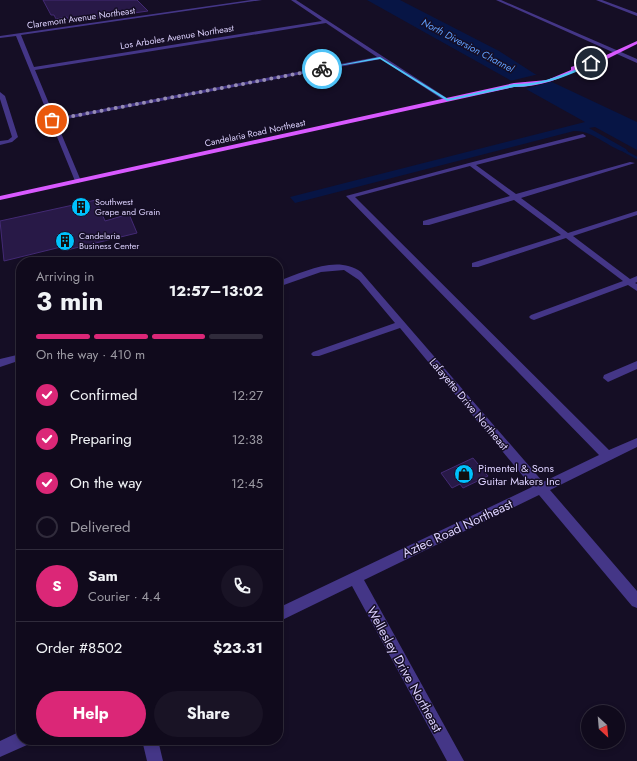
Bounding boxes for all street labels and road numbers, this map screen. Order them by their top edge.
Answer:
street label: Claremont Avenue Northeast [26,3,137,32]
street label: Los Arboles Avenue Northeast [119,21,235,52]
street label: Candelaria Road Northeast [203,115,307,150]
street label: Lafayette Drive Northeast [426,355,513,454]
street label: Aztec Road Northeast [399,494,516,562]
street label: Wellesley Drive Northeast [362,603,448,736]

